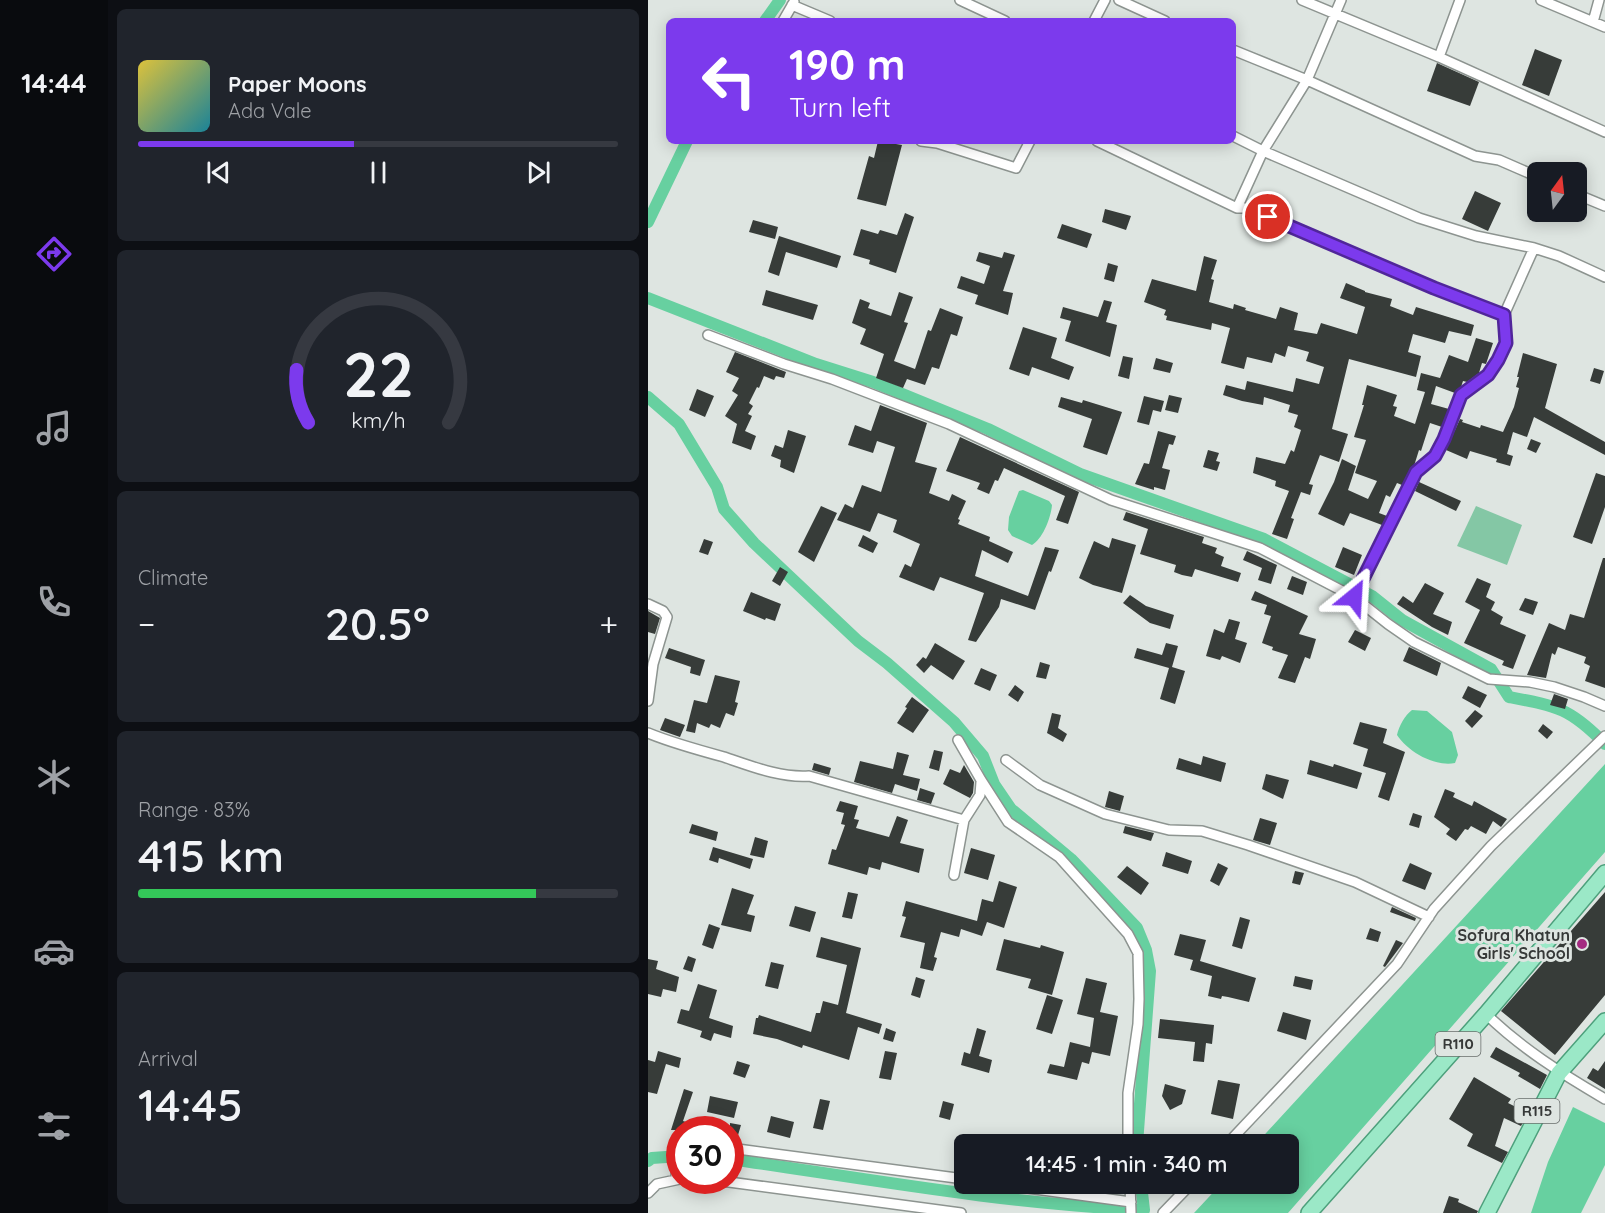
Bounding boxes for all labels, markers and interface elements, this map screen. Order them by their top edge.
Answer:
text: 190 m [789,38,905,91]
icon: left [690,42,768,120]
text: 14:44 [21,66,87,100]
text: Paper Moons [228,70,367,98]
text: Turn left [789,90,891,124]
text: Ada Vale [228,98,312,123]
icon: previous [202,156,235,189]
icon: pause [362,156,395,189]
icon: next [522,156,555,189]
north arrow [1527,162,1587,222]
map controls [1527,162,1587,222]
pin [1242,191,1293,242]
icon: arrive [1251,200,1284,233]
icon: directions [33,233,75,275]
text: 22 [342,335,414,413]
icon: music [33,407,75,449]
text: km/h [351,407,405,433]
text: Climate [138,565,208,590]
position arrow [1322,565,1386,629]
icon: phone [33,581,75,623]
text: 20.5° [325,595,430,651]
text: − [138,603,155,644]
text: + [599,603,618,644]
icon: climate [33,756,75,798]
text: Range · 83% [138,797,250,822]
text: 415 km [138,827,284,883]
place label: Sofura Khatun Girls' School [1457,925,1570,963]
icon: car [33,930,75,972]
marker: Sofura Khatun Girls' School [1575,937,1589,951]
road number: R110 [1436,1032,1480,1056]
text: Arrival [138,1046,198,1071]
text: 14:45 [138,1076,243,1132]
road number: R115 [1514,1099,1560,1123]
icon: filters [33,1105,75,1147]
speed limit sign: 30 [666,1116,744,1194]
text: 14:45 · 1 min · 340 m [1026,1150,1227,1178]

